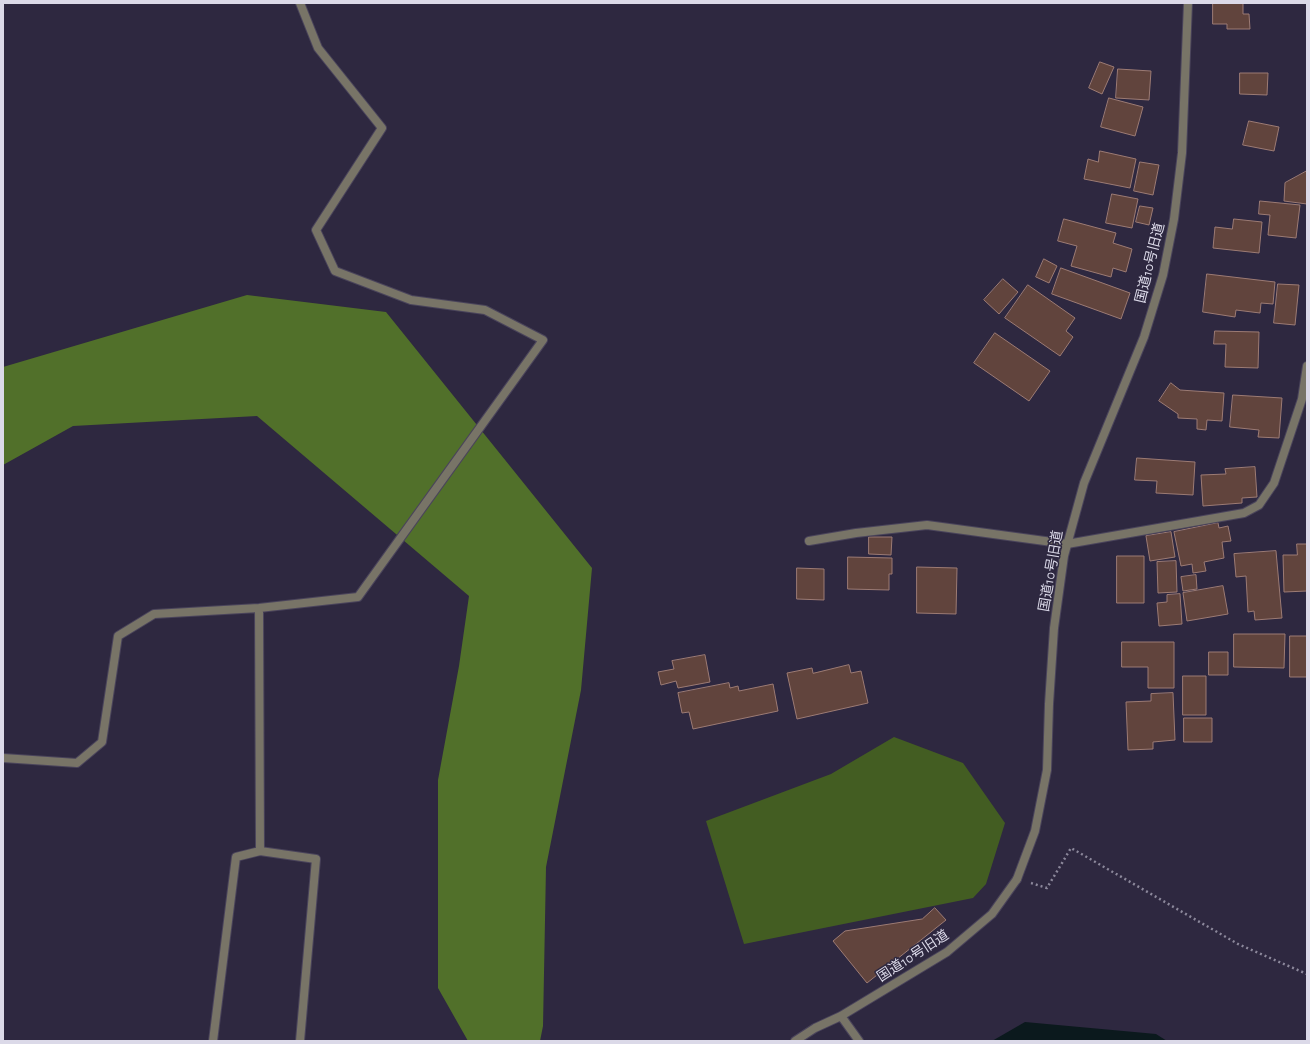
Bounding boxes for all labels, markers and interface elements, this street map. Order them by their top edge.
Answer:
street label: 国道10号旧道 [1132,221,1168,305]
street label: 国道10号旧道 [1036,529,1066,613]
street label: 国道10号旧道 [874,927,952,985]

